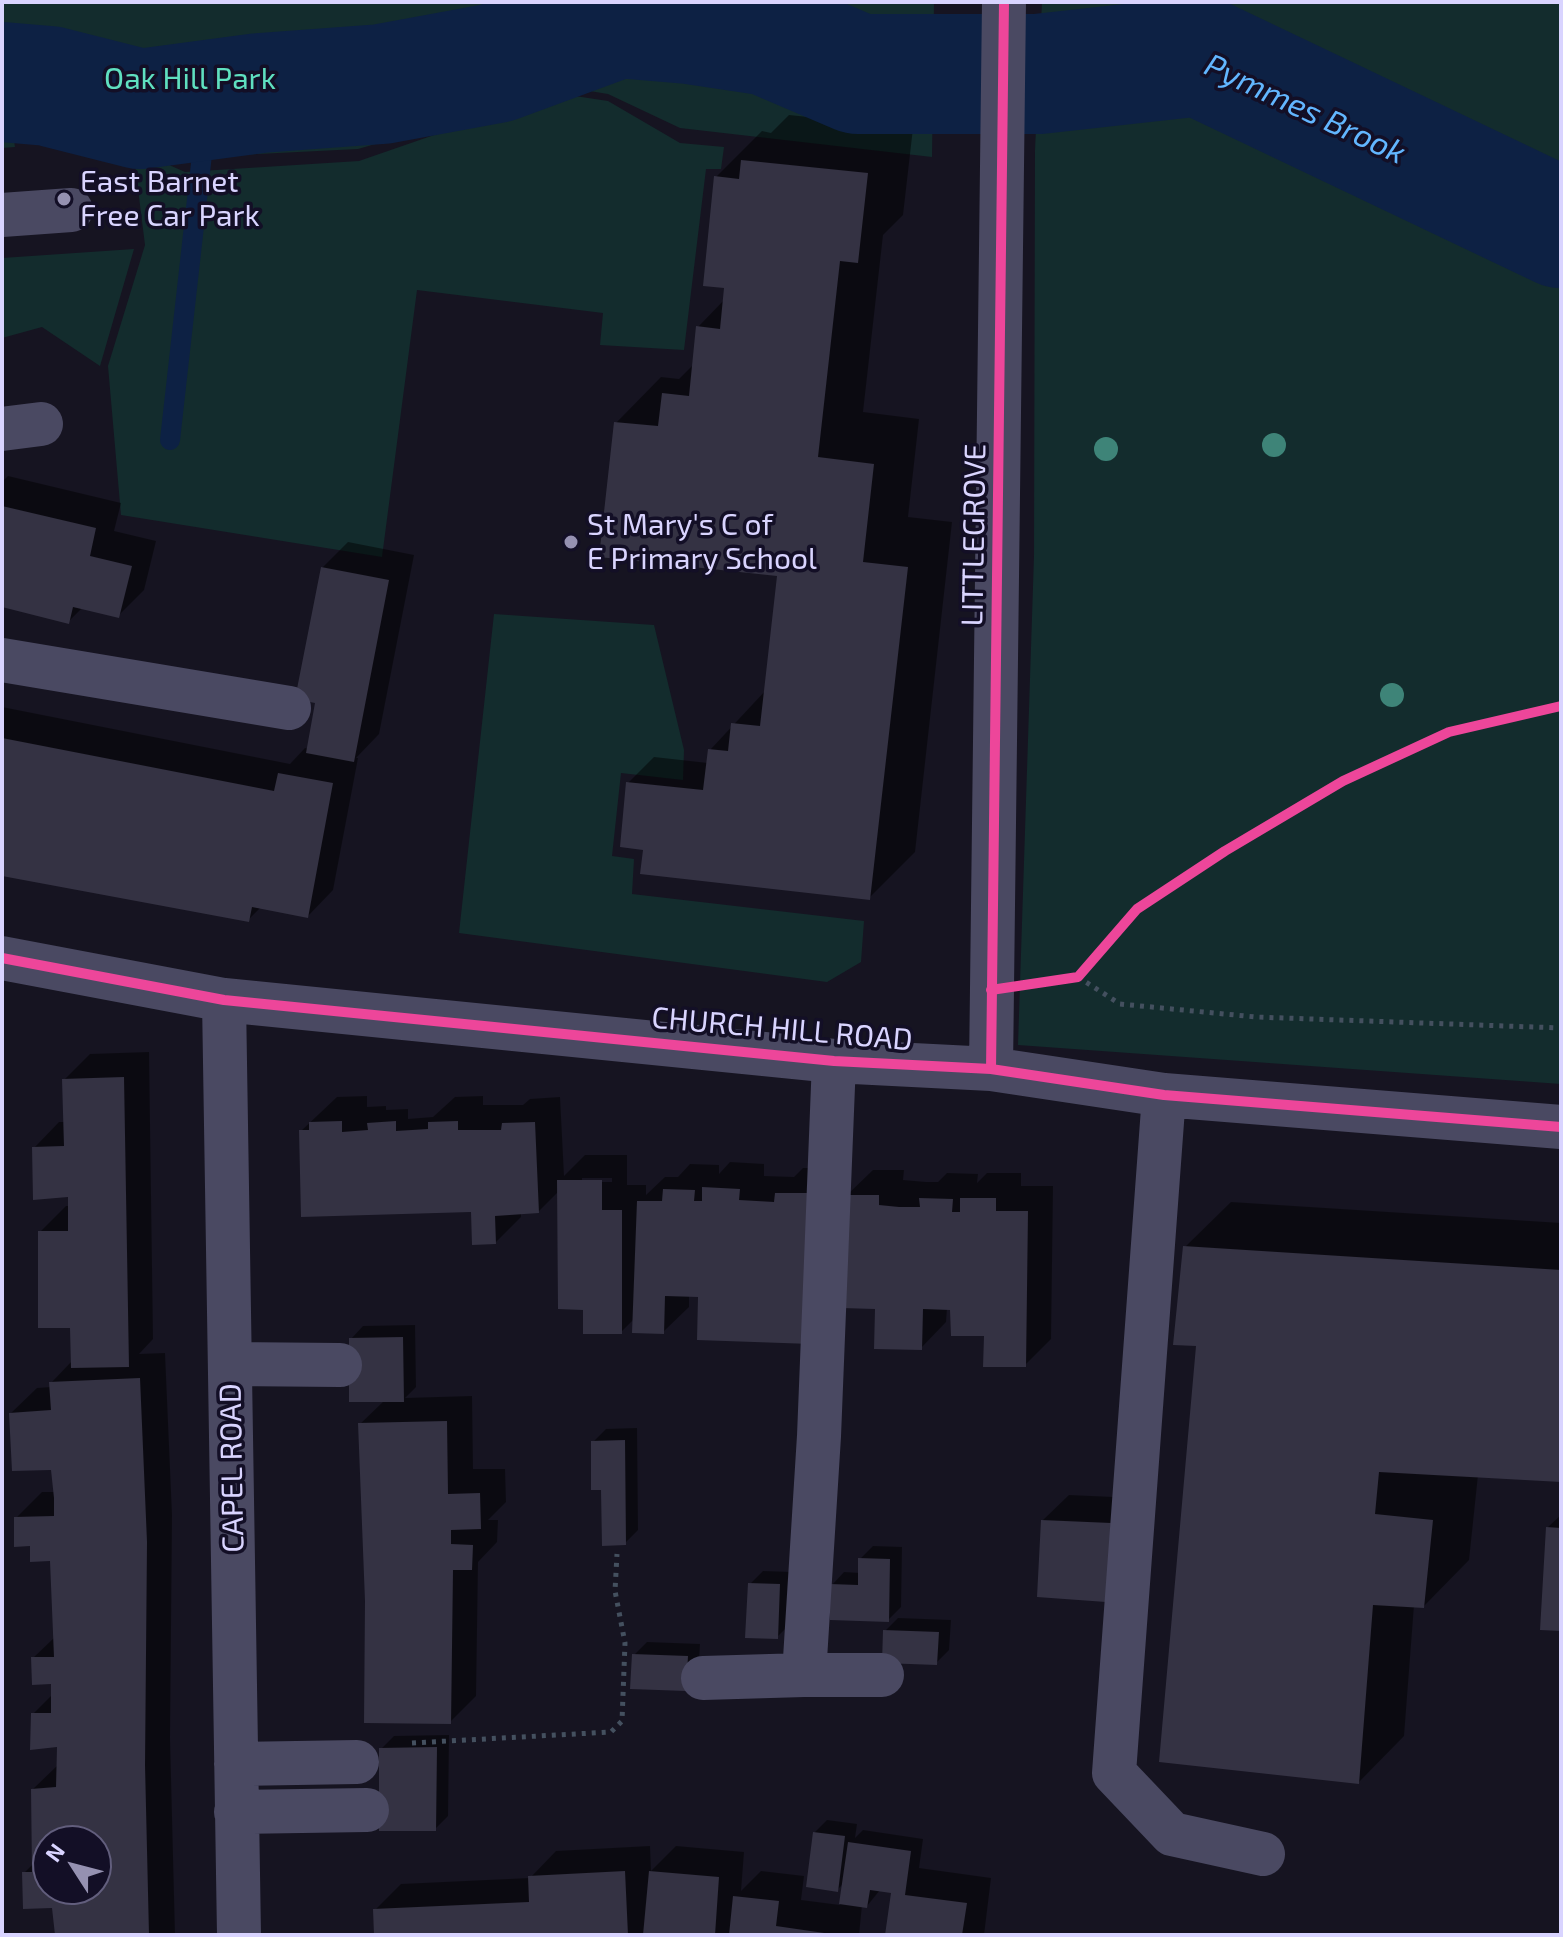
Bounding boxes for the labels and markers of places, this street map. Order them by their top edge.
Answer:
place label: East Barnet Free Car Park [80,164,260,234]
marker: East Barnet Free Car Park [55,190,73,208]
place label: St Mary's C of E Primary School [587,507,817,578]
marker: St Mary's C of E Primary School [562,533,580,551]

